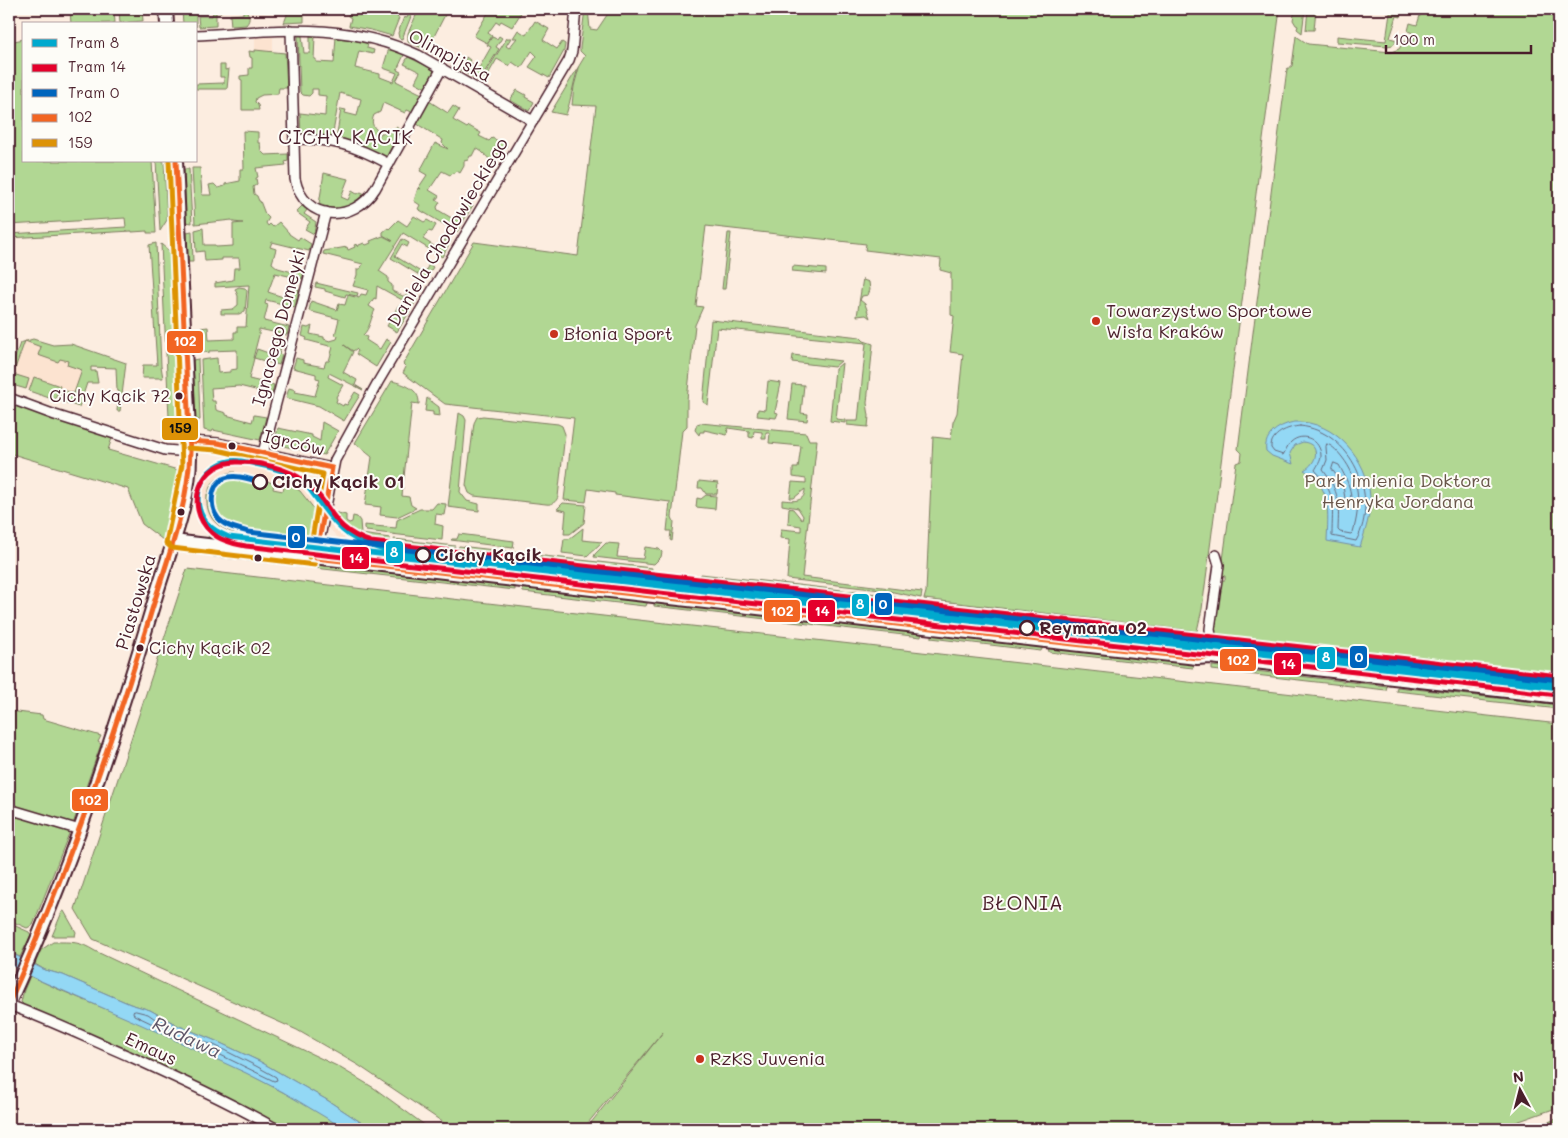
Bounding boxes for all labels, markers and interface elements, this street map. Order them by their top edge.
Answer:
legend [22,22,198,162]
scale bar [1386,22,1530,54]
street label: Olimpijska [405,23,496,87]
text: 100 m [1393,29,1435,49]
text: Tram 8 [68,32,119,52]
text: Tram 14 [68,56,126,76]
text: Tram 0 [68,82,119,102]
text: 102 [68,106,92,126]
district label: CICHY KĄCIK [278,124,414,149]
text: 159 [68,132,92,152]
street label: Daniela Chodowieckiego [381,132,513,330]
street label: Ignacego Domeyki [246,247,310,409]
place label: Towarzystwo Sportowe Wisła Kraków [1106,298,1312,343]
marker: Towarzystwo Sportowe Wisła Kraków [1090,315,1102,327]
place label: Błonia Sport [564,321,673,345]
marker: Błonia Sport [548,328,560,340]
line badge: 102 [166,330,204,354]
text: 102 [173,331,197,350]
place label: Cichy Kącik 72 [49,384,170,406]
marker: Cichy Kącik 72 [174,391,184,401]
line badge: 159 [161,417,199,441]
text: 159 [169,418,192,437]
street label: Igrców [261,423,327,461]
unlabelled marker [227,441,237,451]
park label: Park imienia Doktora Henryka Jordana [1305,468,1491,513]
place label: Cichy Kącik 01 [272,469,404,493]
marker: Cichy Kącik 01 [252,474,268,490]
unlabelled marker [176,507,186,517]
line badge: 0 [287,525,306,549]
text: 0 [291,527,301,546]
line badge: 8 [385,540,404,564]
text: 8 [390,542,399,561]
place label: Cichy Kącik [435,542,541,566]
line badge: 14 [341,546,370,570]
marker: Cichy Kącik [415,547,431,563]
text: 14 [348,548,364,567]
street label: Piastowska [109,551,161,652]
unlabelled marker [253,553,263,563]
line badge: 0 [874,592,893,616]
line badge: 8 [851,593,870,617]
text: 8 [856,594,865,613]
text: 0 [878,594,888,613]
line badge: 102 [763,599,801,623]
line badge: 14 [807,599,836,623]
text: 102 [770,601,794,620]
text: 14 [814,601,830,620]
place label: Reymana 02 [1039,615,1147,639]
marker: Reymana 02 [1019,620,1035,636]
place label: Cichy Kącik 02 [149,636,271,658]
marker: Cichy Kącik 02 [135,643,145,653]
line badge: 0 [1349,645,1368,669]
line badge: 8 [1316,646,1336,670]
text: 8 [1322,647,1331,666]
text: 0 [1354,647,1364,666]
line badge: 102 [1219,648,1257,672]
text: 102 [1226,650,1250,669]
line badge: 14 [1273,652,1302,676]
text: 14 [1280,654,1296,673]
line badge: 102 [71,788,109,812]
text: 102 [78,790,102,809]
district label: BŁONIA [982,889,1064,915]
water label: Rudawa [149,1010,226,1063]
street label: Emaus [122,1026,181,1070]
place label: RzKS Juvenia [710,1046,825,1070]
marker: RzKS Juvenia [694,1053,706,1065]
north arrow [1496,1066,1546,1116]
text: N [1512,1067,1525,1087]

